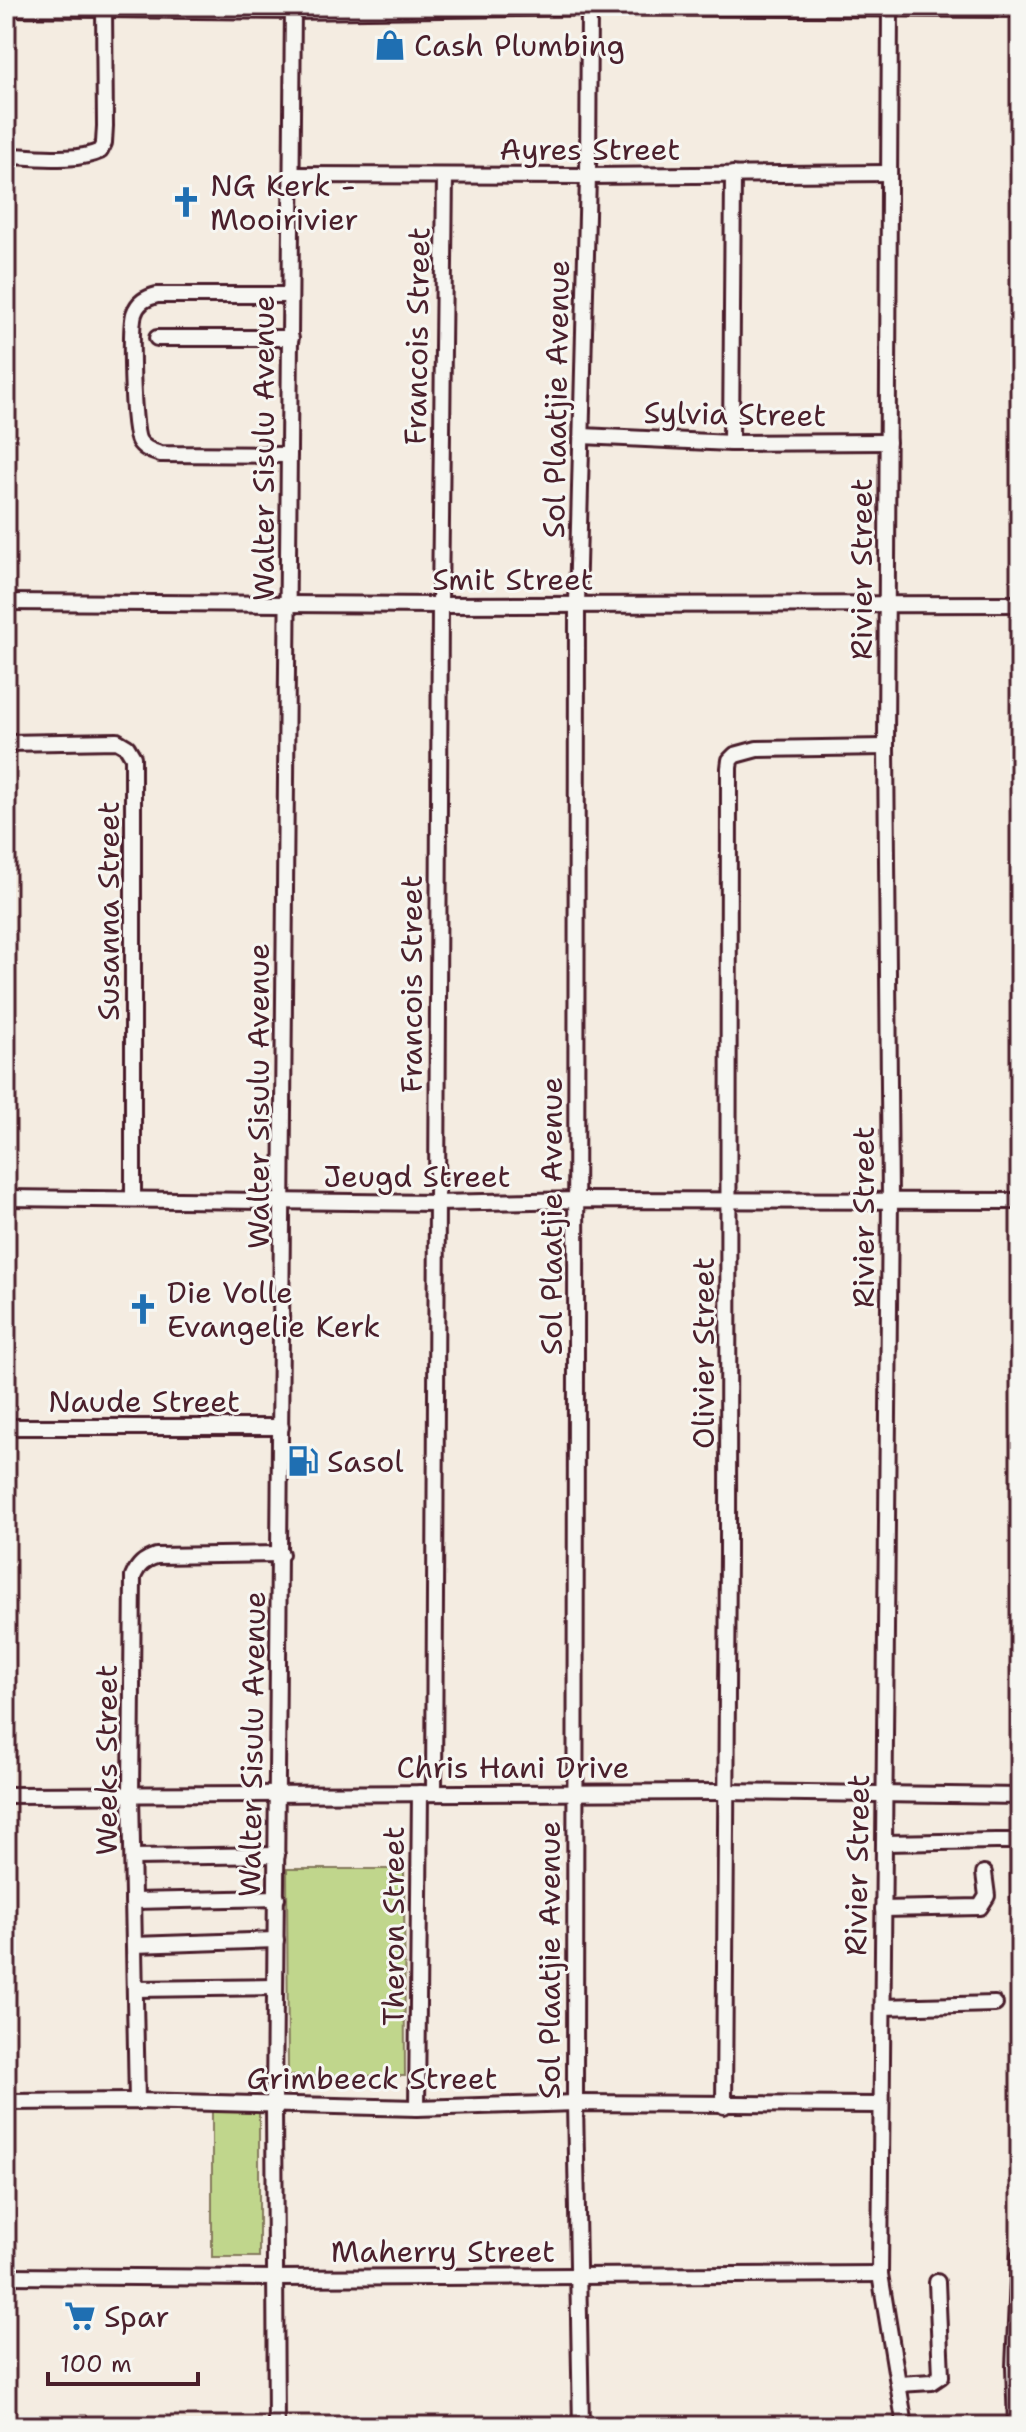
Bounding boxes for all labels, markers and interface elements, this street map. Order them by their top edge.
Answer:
place label: Cash Plumbing [414,25,625,66]
shop icon: Cash Plumbing [373,28,407,62]
street label: Ayres Street [500,129,680,170]
place label: NG Kerk - Mooirivier [210,165,359,240]
church icon: NG Kerk - Mooirivier [169,185,203,219]
street label: Francois Street [395,227,439,445]
street label: Sol Plaatjie Avenue [533,259,579,539]
street label: Walter Sisulu Avenue [243,295,284,601]
street label: Sylvia Street [643,392,827,436]
street label: Rivier Street [841,478,882,660]
street label: Smit Street [432,559,594,600]
street label: Susanna Street [88,801,129,1021]
street label: Francois Street [391,875,432,1093]
street label: Walter Sisulu Avenue [238,943,279,1249]
street label: Sol Plaatjie Avenue [531,1077,572,1355]
street label: Rivier Street [843,1126,884,1308]
street label: Jeugd Street [323,1156,511,1197]
street label: Olivier Street [683,1257,724,1449]
place label: Die Volle Evangelie Kerk [167,1272,380,1347]
church icon: Die Volle Evangelie Kerk [126,1292,160,1326]
street label: Naude Street [48,1381,240,1422]
place label: Sasol [327,1441,403,1482]
fuel station icon: Sasol [286,1444,320,1478]
street label: Walter Sisulu Avenue [229,1591,275,1897]
street label: Weeks Street [86,1664,127,1856]
street label: Chris Hani Drive [397,1747,629,1788]
street label: Rivier Street [835,1774,879,1956]
street label: Sol Plaatjie Avenue [529,1821,570,2099]
street label: Theron Street [373,1826,414,2026]
street label: Grimbeeck Street [246,2058,498,2099]
street label: Maherry Street [331,2231,555,2272]
place label: Spar [104,2296,169,2337]
supermarket icon: Spar [63,2299,97,2333]
scale bar [48,2336,198,2386]
text: 100 m [60,2348,132,2380]

